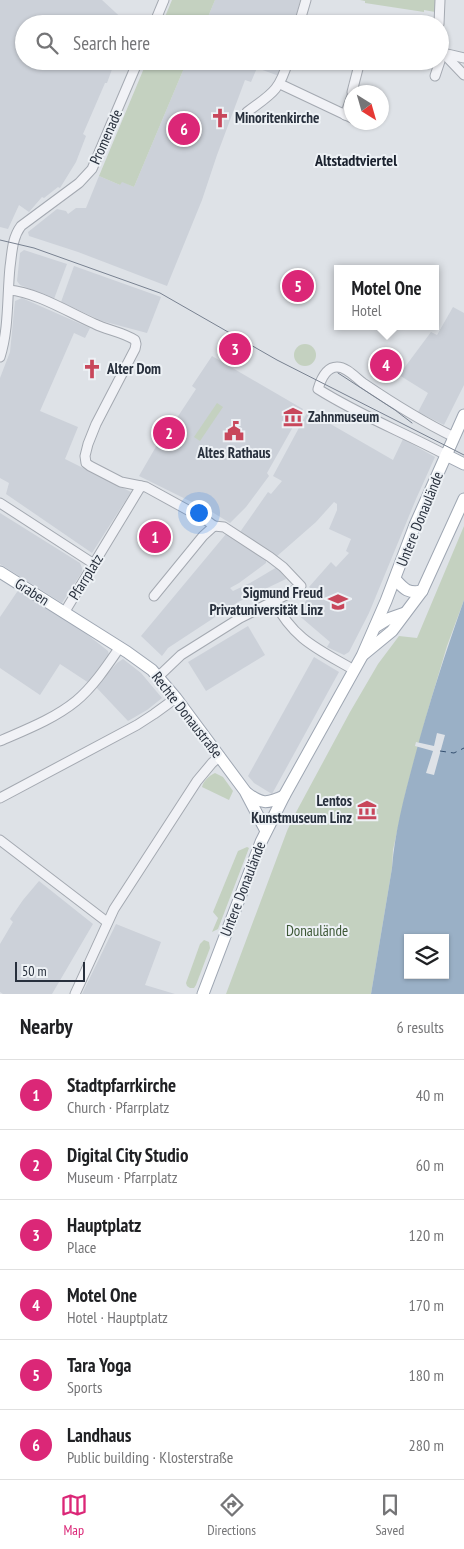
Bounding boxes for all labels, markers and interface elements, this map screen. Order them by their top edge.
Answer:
search box [15,15,449,70]
icon: search [33,29,61,57]
text: Search here [73,31,150,55]
north arrow [344,85,389,130]
street label: Promenade [85,106,126,167]
church icon: Minoritenkirche [209,107,231,129]
place label: Minoritenkirche [235,108,319,127]
pin: 6 [168,110,200,148]
district label: Altstadtviertel [314,150,397,170]
popup [334,265,439,330]
pin: 5 [282,267,314,305]
text: Motel One [351,276,422,300]
text: Hotel [351,300,382,320]
pin: 3 [219,330,251,368]
pin: 4 [370,346,402,384]
church icon: Alter Dom [81,358,103,380]
place label: Alter Dom [106,359,161,378]
museum icon: Zahnmuseum [282,406,304,428]
place label: Zahnmuseum [308,407,379,426]
pin: 2 [153,414,185,452]
public building icon: Altes Rathaus [223,420,245,442]
place label: Altes Rathaus [196,443,271,462]
street label: Untere Donaulände [392,469,447,569]
your location [186,500,212,526]
pin: 1 [139,518,171,556]
street label: Pfarrplatz [64,550,107,603]
street label: Graben [12,574,53,610]
place label: Sigmund Freud Privatuniversität Linz [210,583,323,619]
school or university icon: Sigmund Freud Privatuniversität Linz [327,591,349,613]
street label: Rechte Donaustraße [148,668,227,762]
place label: Lentos Kunstmuseum Linz [251,791,352,827]
museum icon: Lentos Kunstmuseum Linz [356,799,378,821]
street label: Untere Donaulände [216,839,269,939]
park label: Donaulände [286,921,348,940]
map controls [404,934,449,979]
button: layers [404,934,449,979]
scale bar [15,959,85,982]
text: 50 m [22,962,47,980]
text: Nearby [20,1013,73,1040]
text: 6 results [397,1017,444,1037]
text: Stadtpfarrkirche [67,1073,176,1097]
text: 1 [32,1085,40,1105]
text: 40 m [416,1085,444,1105]
text: Church · Pfarrplatz [67,1097,169,1117]
text: Digital City Studio [67,1143,188,1167]
text: 2 [32,1155,40,1175]
text: 60 m [416,1155,444,1175]
text: Museum · Pfarrplatz [67,1167,177,1187]
text: Hauptplatz [67,1213,141,1237]
text: 3 [32,1225,40,1245]
text: 120 m [409,1225,444,1245]
text: Place [67,1237,96,1257]
text: Motel One [67,1283,137,1307]
text: 4 [32,1295,40,1315]
text: 170 m [409,1295,444,1315]
text: Hotel · Hauptplatz [67,1307,168,1327]
text: Tara Yoga [67,1353,131,1377]
text: 5 [32,1365,40,1385]
text: 180 m [409,1365,444,1385]
text: Sports [67,1377,102,1397]
text: Landhaus [67,1423,131,1447]
text: 6 [32,1435,40,1455]
text: 280 m [409,1435,444,1455]
text: Public building · Klosterstraße [67,1447,233,1467]
tab: Map [60,1491,88,1539]
tab: Directions [207,1491,256,1539]
tab: Saved [375,1491,404,1539]

